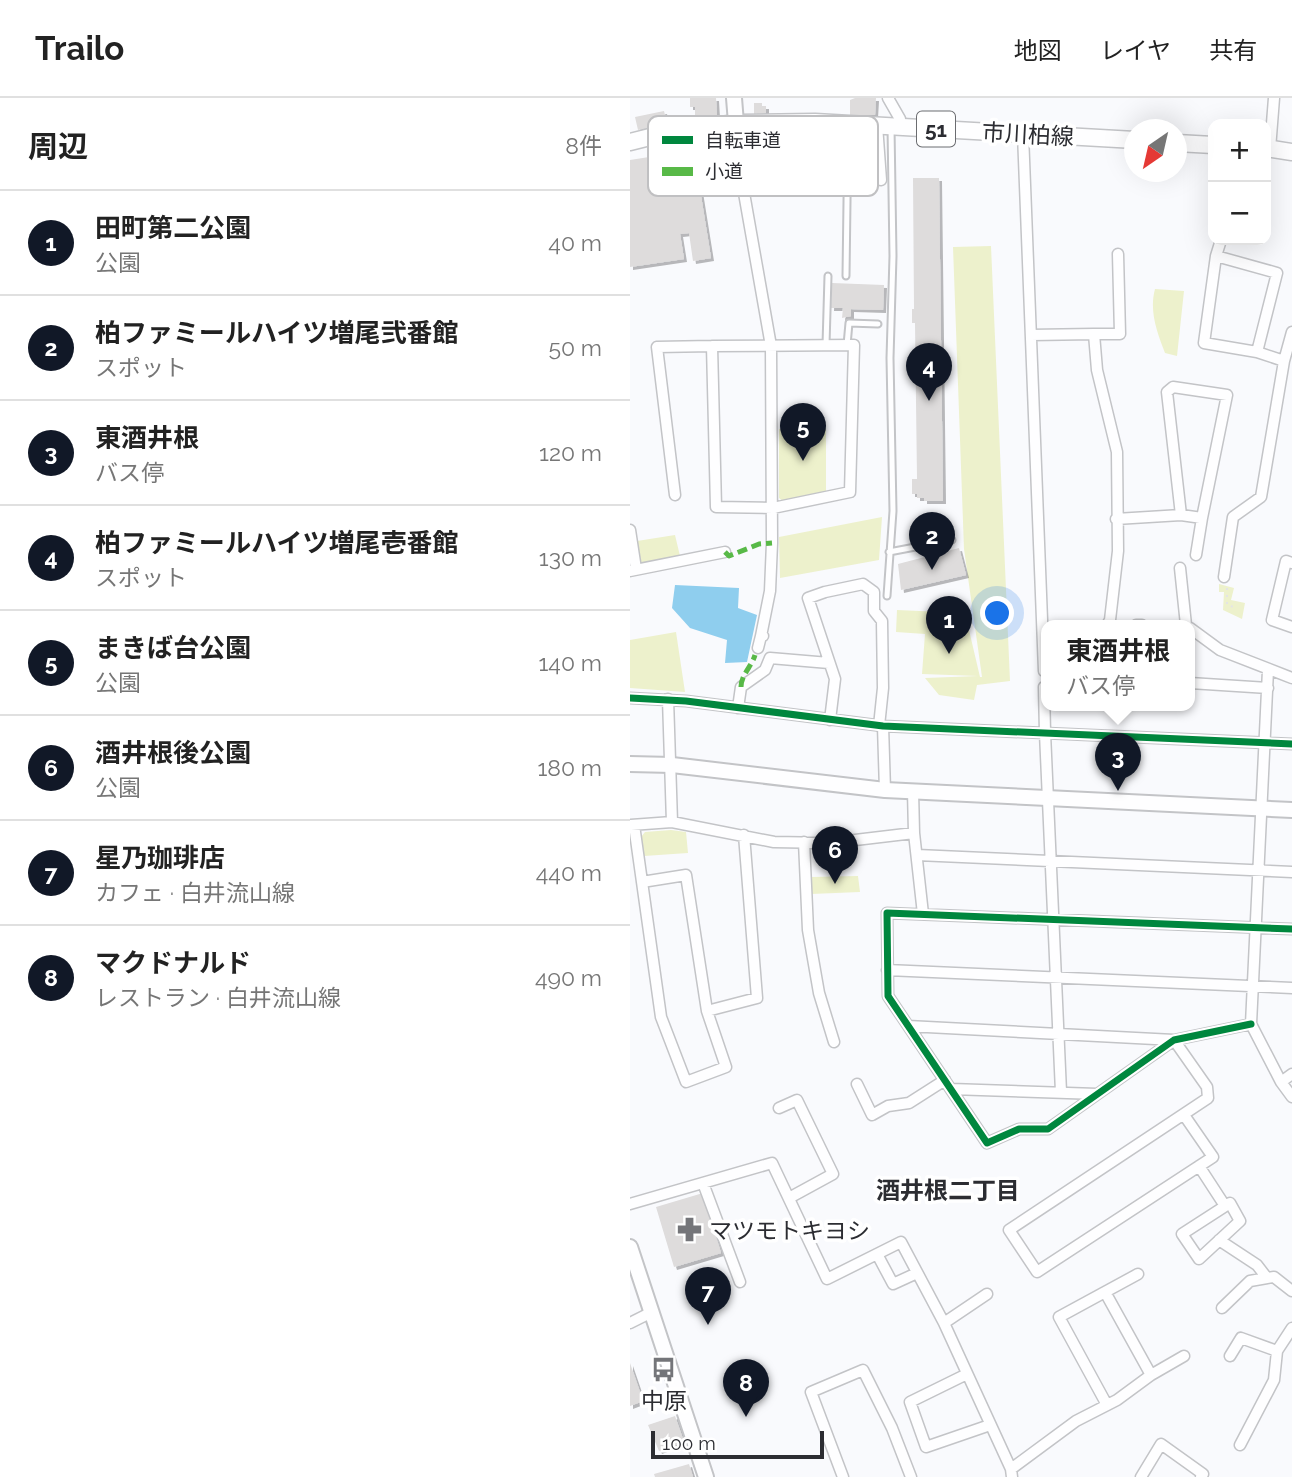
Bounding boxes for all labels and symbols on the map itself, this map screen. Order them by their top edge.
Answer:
road number: 51 [917,112,955,146]
legend [648,116,878,196]
street label: 市川柏線 [981,118,1075,150]
north arrow [1124,119,1187,182]
text: 自転車道 [705,129,781,151]
text: 小道 [705,160,743,182]
pin: 4 [906,343,952,401]
pin: 5 [780,403,826,461]
pin: 2 [909,512,955,570]
pin: 1 [926,596,972,654]
your location [980,596,1014,630]
pin: 3 [1095,733,1141,791]
pin: 6 [812,826,858,884]
district label: 酒井根二丁目 [876,1176,1020,1205]
pharmacy icon: マツモトキヨシ [675,1216,703,1244]
place label: マツモトキヨシ [709,1217,870,1244]
pin: 7 [685,1267,731,1325]
bus stop icon: 中原 [650,1356,678,1384]
pin: 8 [723,1359,769,1417]
place label: 中原 [641,1387,687,1414]
scale bar [651,1428,824,1460]

